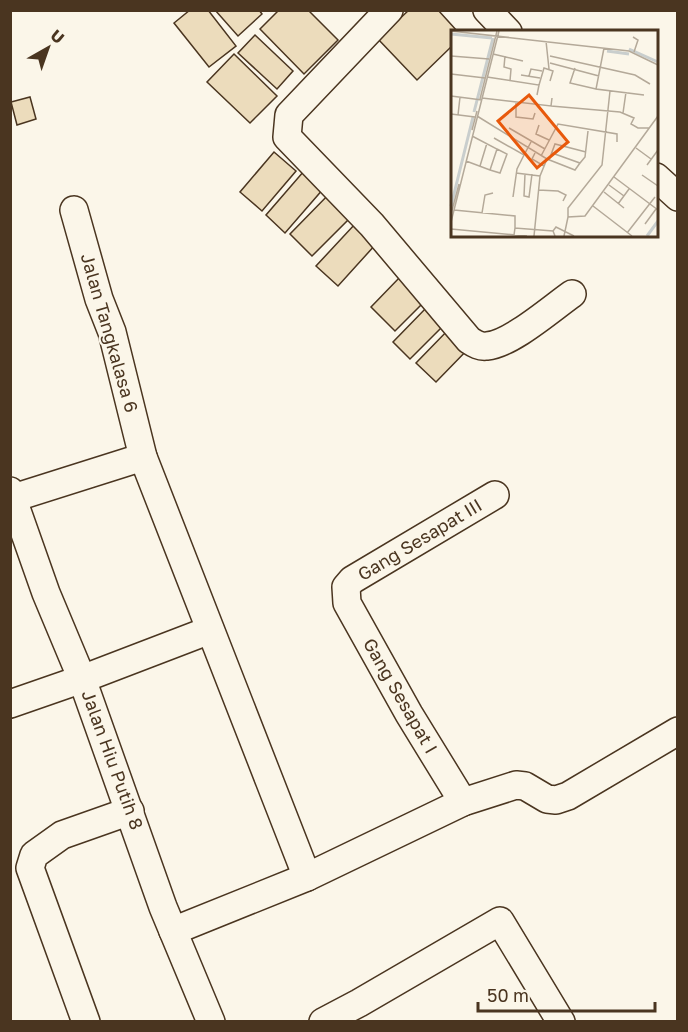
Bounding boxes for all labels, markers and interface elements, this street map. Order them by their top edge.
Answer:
north arrow [18,18,78,78]
text: U [47,25,69,48]
inset map [451,30,658,237]
street label: Jalan Tangkalasa 6 [77,251,143,415]
street label: Gang Sesapat III [353,493,486,585]
street label: Gang Sesapat I [359,634,443,757]
street label: Jalan Hiu Putih 8 [77,687,148,832]
scale bar [478,975,655,1013]
text: 50 m [487,984,529,1006]

